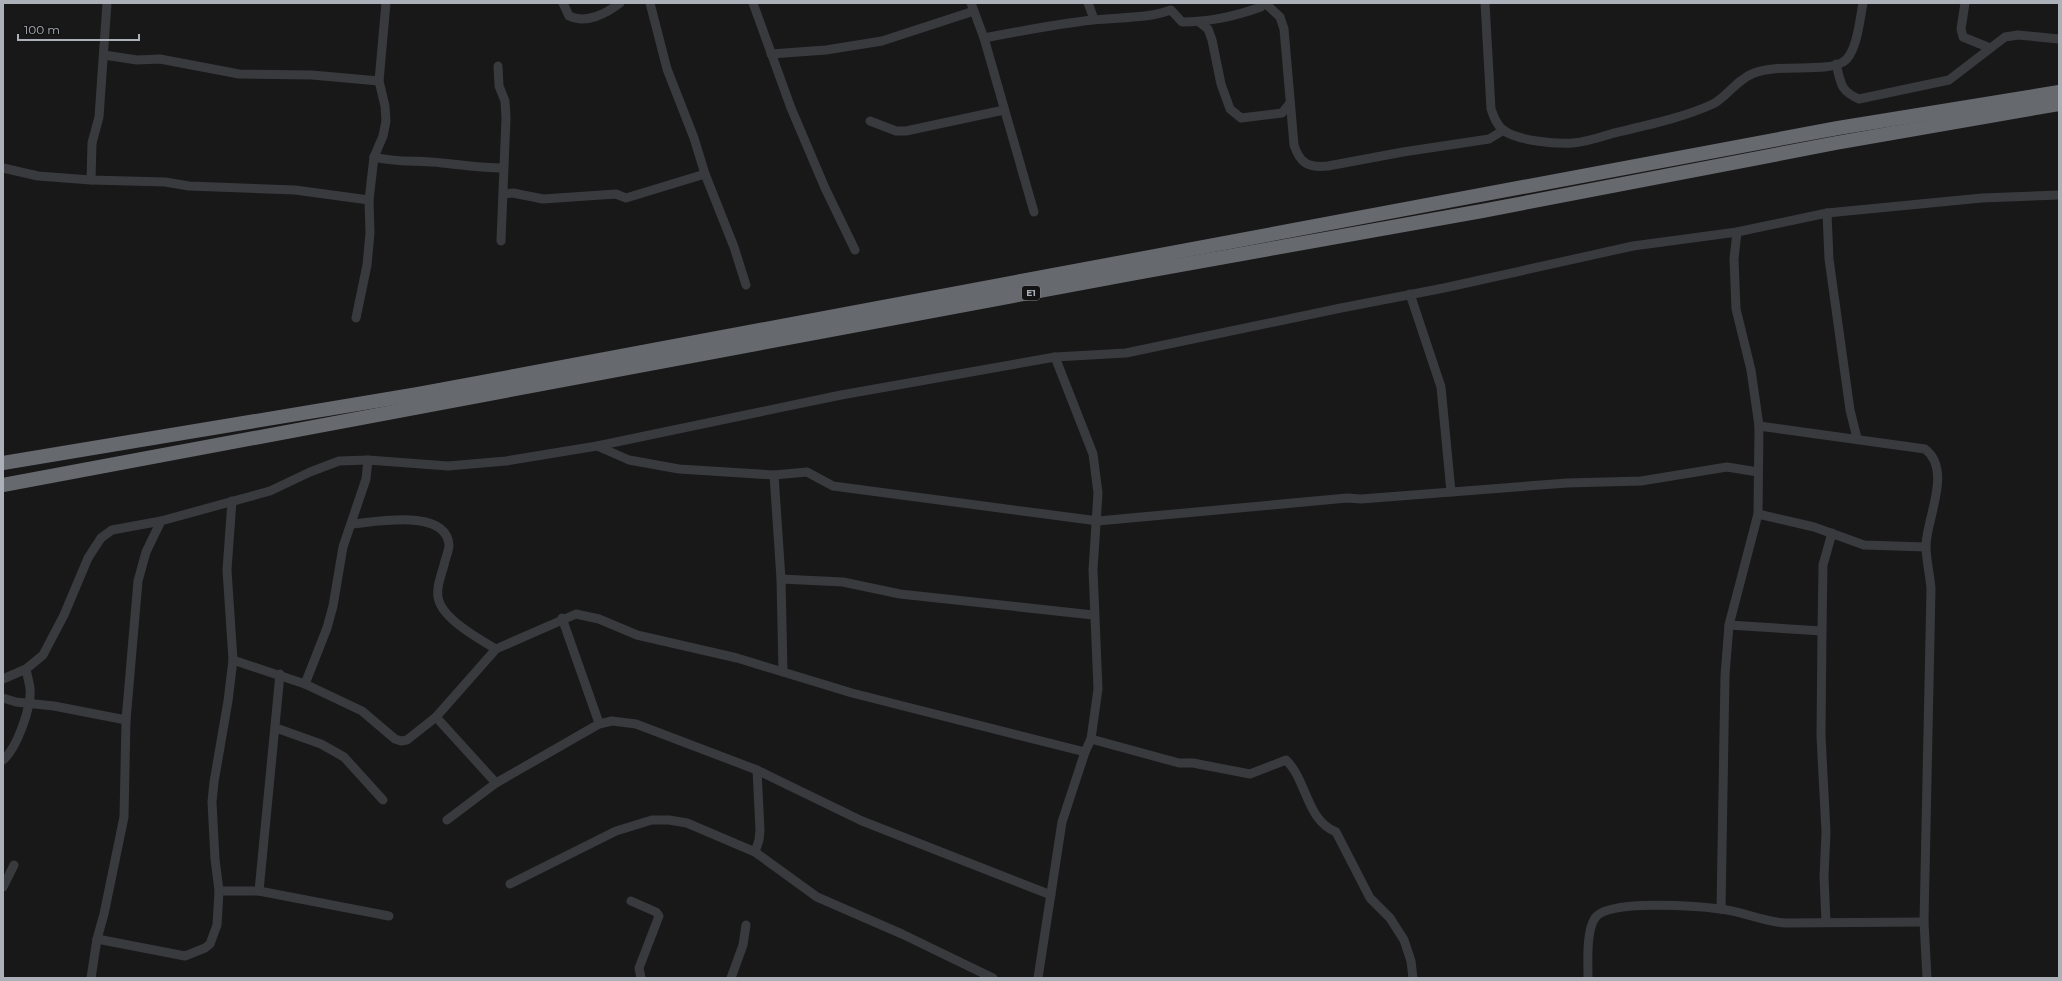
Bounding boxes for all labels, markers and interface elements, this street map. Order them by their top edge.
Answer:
scale bar [18,16,139,42]
text: 100 m [24,22,60,37]
road number: E1 [1022,286,1040,300]

